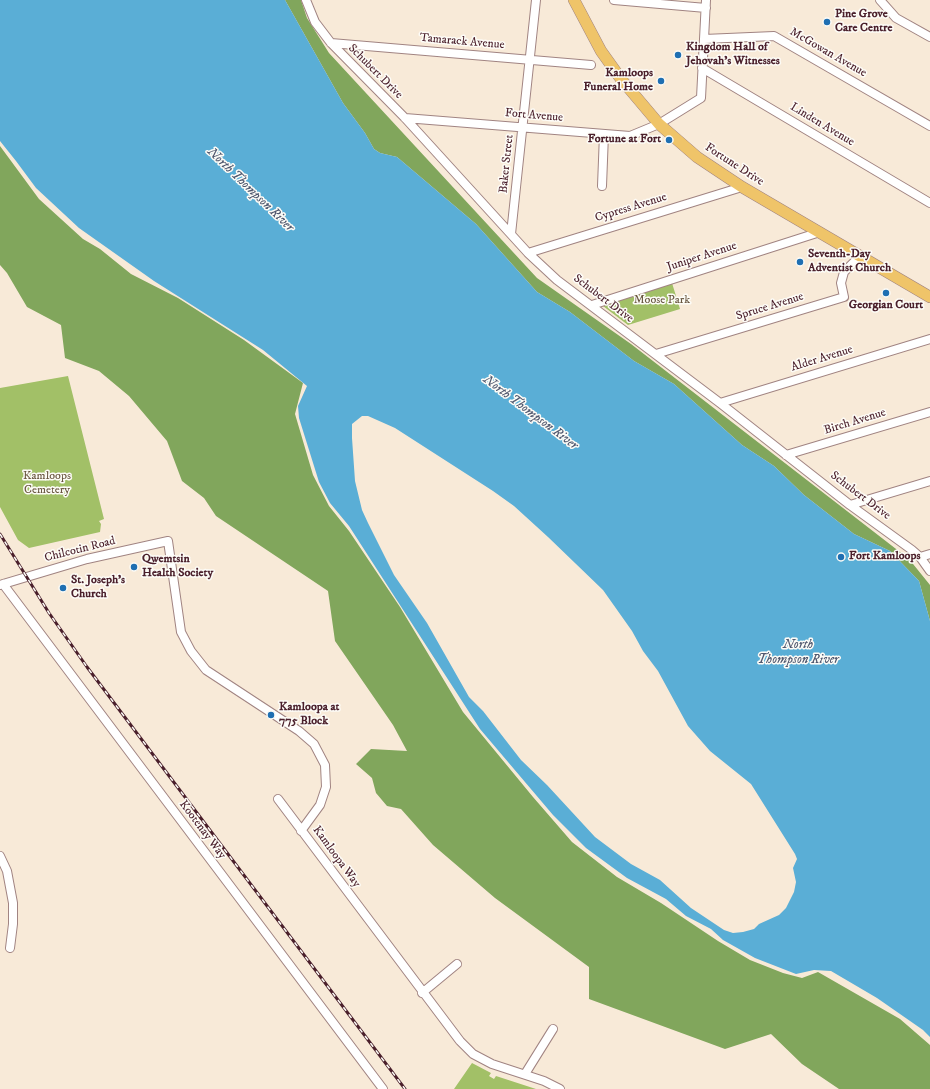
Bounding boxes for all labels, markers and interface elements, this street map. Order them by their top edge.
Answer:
place label: Pine Grove Care Centre [835,8,893,36]
marker: Pine Grove Care Centre [822,17,832,27]
street label: McGowan Avenue [787,25,869,81]
street label: Tamarack Avenue [419,31,505,53]
place label: Kingdom Hall of Jehovah's Witnesses [686,41,780,69]
street label: Schubert Drive [345,42,405,102]
marker: Kingdom Hall of Jehovah's Witnesses [673,50,683,60]
place label: Kamloops Funeral Home [584,67,653,95]
marker: Kamloops Funeral Home [656,76,666,86]
street label: Linden Avenue [787,100,857,150]
street label: Fort Avenue [504,106,564,126]
place label: Fortune at Fort [588,133,661,147]
street label: Baker Street [497,134,517,194]
marker: Fortune at Fort [664,135,674,145]
street label: Fortune Drive [702,141,766,189]
water label: North Thompson River [203,145,297,235]
street label: Cypress Avenue [593,190,669,226]
street label: Juniper Avenue [665,239,739,275]
place label: Seventh-Day Adventist Church [808,248,891,276]
marker: Seventh-Day Adventist Church [795,257,805,267]
street label: Schubert Drive [570,272,636,326]
marker: Georgian Court [881,288,891,298]
street label: Spruce Avenue [735,290,805,324]
park label: Moose Park [634,294,690,308]
place label: Georgian Court [849,299,923,313]
street label: Alder Avenue [789,343,855,375]
water label: North Thompson River [480,372,580,454]
street label: Birch Avenue [822,406,888,438]
street label: Schubert Drive [827,469,893,523]
park label: Kamloops Cemetery [23,470,71,498]
street label: Chilcotin Road [43,534,117,566]
place label: Fort Kamloops [849,550,920,564]
marker: Fort Kamloops [836,552,846,562]
place label: Qwemtsin Health Society [142,553,213,581]
marker: Qwemtsin Health Society [129,562,139,572]
place label: St. Joseph's Church [71,574,125,602]
marker: St. Joseph's Church [58,583,68,593]
water label: North Thompson River [757,637,839,668]
place label: Kamloopa at 775 Block [279,701,339,729]
marker: Kamloopa at 775 Block [266,710,276,720]
street label: Kootenay Way [175,798,229,862]
street label: Kamloopa Way [309,823,363,891]

